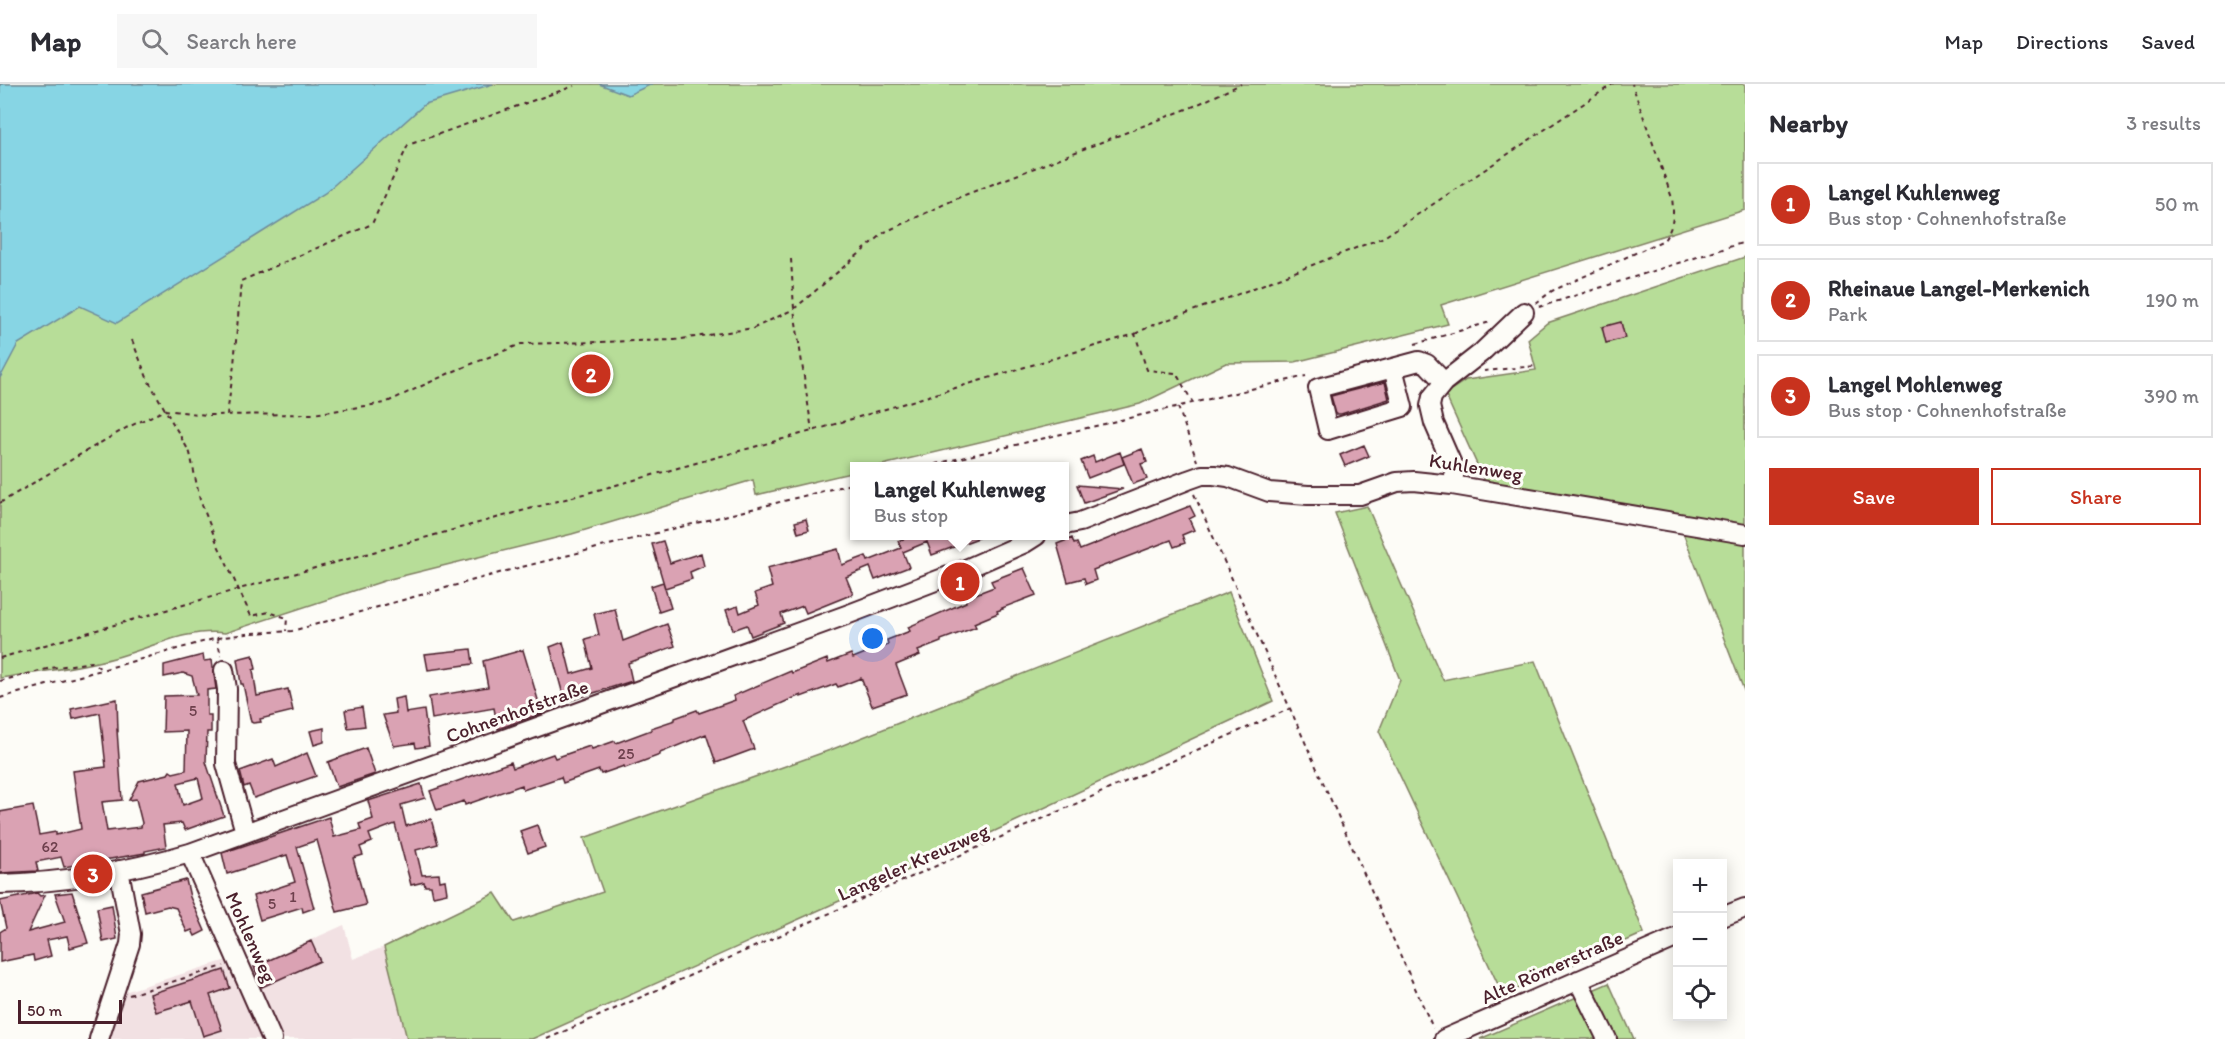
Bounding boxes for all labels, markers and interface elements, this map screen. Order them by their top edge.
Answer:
search box [117,14,537,68]
text: Map [30,24,81,58]
icon: search [138,25,171,58]
text: Search here [186,28,297,55]
text: Map [1945,29,1983,54]
text: Directions [2016,29,2108,54]
text: Saved [2141,29,2195,54]
text: Nearby [1769,107,1848,139]
text: 3 results [2126,111,2201,135]
text: Langel Kuhlenweg [1828,179,2000,206]
text: 1 [1786,192,1795,216]
text: 50 m [2155,192,2199,216]
text: Bus stop · Cohnenhofstraße [1828,206,2066,230]
text: Rheinaue Langel-Merkenich [1828,275,2090,302]
text: 2 [1785,288,1796,312]
text: 190 m [2146,288,2199,312]
text: Park [1828,302,1867,326]
pin: 2 [572,352,610,396]
text: Langel Mohlenweg [1828,371,2002,398]
text: 3 [1785,384,1796,408]
text: 390 m [2144,384,2199,408]
text: Bus stop · Cohnenhofstraße [1828,398,2066,422]
street label: Kuhlenweg [1428,448,1525,486]
popup [850,462,1069,540]
button: Save [1769,468,1979,525]
button: Share [1991,468,2201,525]
text: Langel Kuhlenweg [874,476,1045,503]
text: Bus stop [874,503,948,527]
pin: 1 [940,560,980,604]
your location [858,624,887,653]
street label: Cohnenhofstraße [442,674,592,748]
house number: 5 [189,701,197,720]
house number: 25 [618,744,634,763]
street label: Langeler Kreuzweg [834,818,993,906]
house number: 62 [42,837,59,856]
pin: 3 [74,852,112,896]
map controls [1673,859,1727,1021]
button: + [1673,859,1727,913]
house number: 1 [289,887,297,906]
street label: Mohlenweg [220,888,282,987]
house number: 5 [268,894,276,913]
button: − [1673,913,1727,967]
street label: Alte Römerstraße [1477,925,1627,1009]
button: locate [1673,967,1727,1021]
scale bar [18,997,122,1024]
text: 50 m [27,1001,62,1020]

